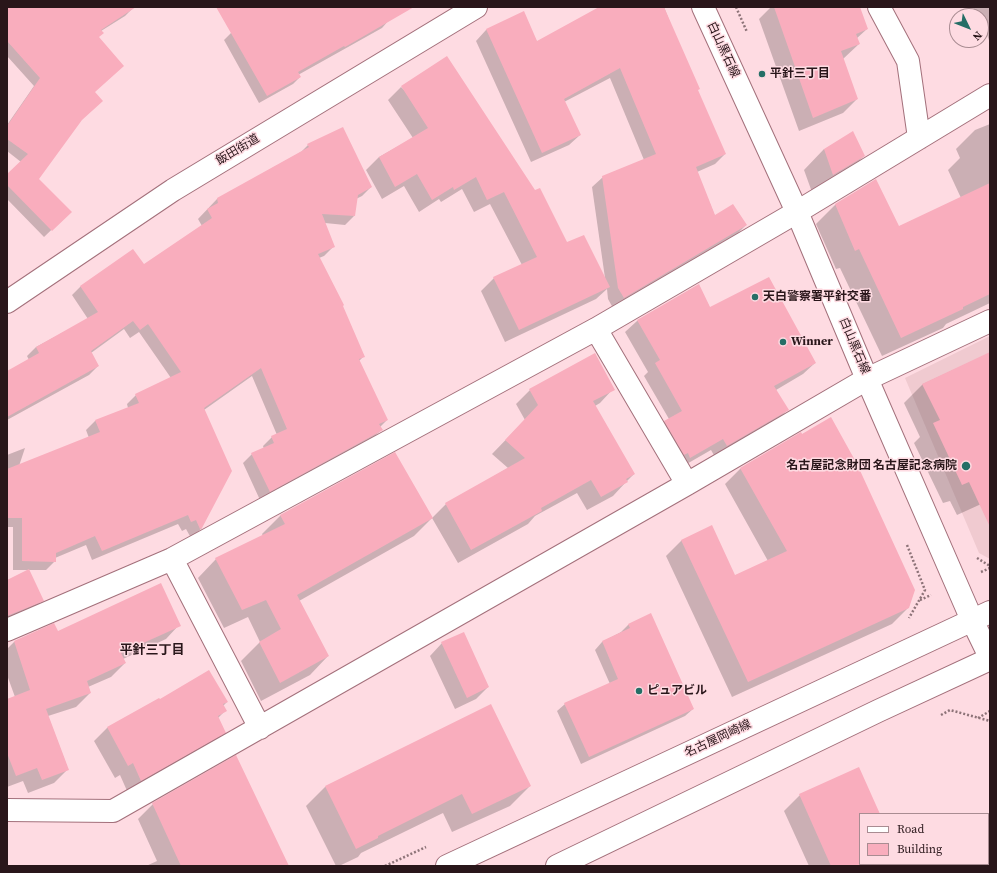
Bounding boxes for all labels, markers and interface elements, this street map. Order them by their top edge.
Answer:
north arrow [949,8,989,48]
street label: 白山黒石線 [704,20,742,80]
text: N [969,28,986,44]
place label: 平針三丁目 [770,67,830,81]
marker: 平針三丁目 [757,69,767,79]
street label: 飯田街道 [214,131,262,169]
place label: 天白警察署平針交番 [763,290,871,304]
marker: 天白警察署平針交番 [750,292,760,302]
street label: 白山黒石線 [836,316,872,376]
place label: Winner [791,335,833,349]
marker: Winner [778,337,788,347]
place label: 名古屋記念財団 名古屋記念病院 [786,459,957,473]
marker: 名古屋記念財団 名古屋記念病院 [960,460,972,472]
district label: 平針三丁目 [120,643,184,659]
place label: ピュアビル [647,684,707,698]
marker: ピュアビル [634,686,644,696]
street label: 名古屋岡崎線 [682,717,754,761]
legend [859,813,989,865]
text: Road [897,821,924,837]
text: Building [897,841,942,857]

